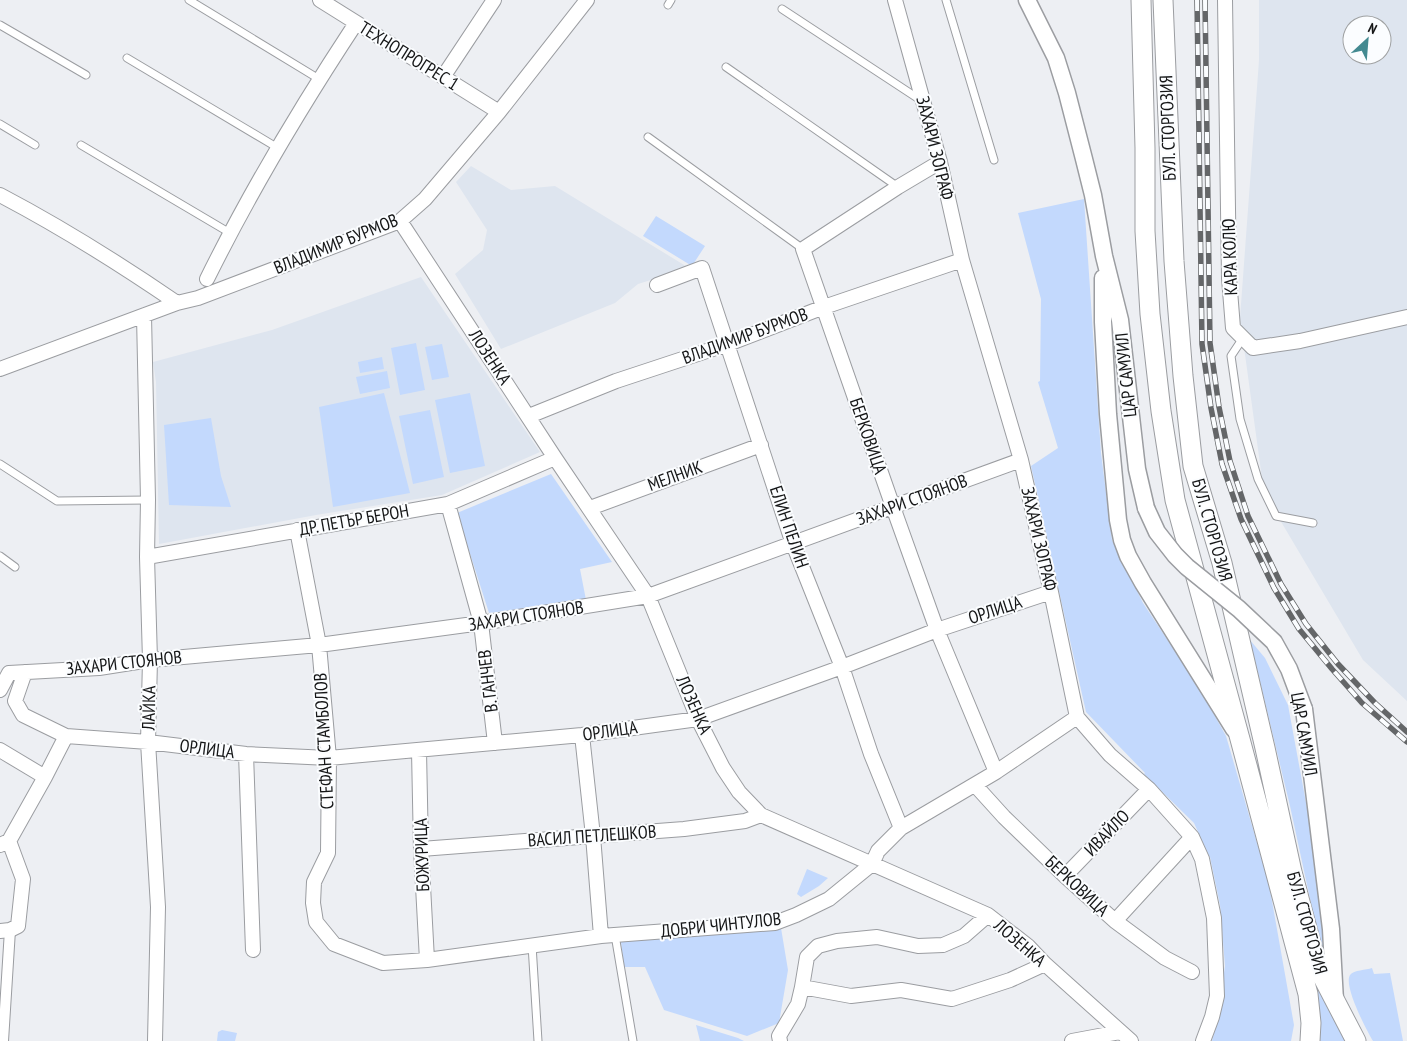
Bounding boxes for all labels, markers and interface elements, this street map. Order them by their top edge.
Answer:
north arrow [1342,15,1392,65]
street label: ТЕХНОПРОГРЕС 1 [355,16,463,95]
text: N [1365,19,1380,38]
street label: БУЛ. СТОРГОЗИЯ [1154,75,1181,181]
street label: ЗАХАРИ ЗОГРАФ [912,94,959,202]
street label: ВЛАДИМИР БУРМОВ [270,208,401,279]
street label: КАРА КОЛЮ [1217,218,1242,296]
street label: ВЛАДИМИР БУРМОВ [679,302,811,369]
street label: ЛОЗЕНКА [463,324,517,389]
street label: ЦАР САМУИЛ [1110,332,1141,418]
street label: БЕРКОВИЦА [845,395,892,477]
street label: МЕЛНИК [644,455,705,496]
street label: ЗАХАРИ СТОЯНОВ [853,469,970,530]
street label: БУЛ. СТОРГОЗИЯ [1187,476,1238,584]
street label: ЕЛИН ПЕЛИН [765,483,814,571]
street label: ЗАХАРИ ЗОГРАФ [1016,485,1063,593]
street label: ДР. ПЕТЪР БЕРОН [297,499,411,540]
street label: ОРЛИЦА [965,590,1025,629]
street label: ЗАХАРИ СТОЯНОВ [467,595,585,636]
street label: ЗАХАРИ СТОЯНОВ [65,645,183,680]
street label: В. ГАНЧЕВ [472,648,503,714]
street label: ЛОЗЕНКА [671,671,718,738]
street label: СТЕФАН СТАМБОЛОВ [308,672,339,810]
street label: ЛАЙКА [137,685,160,732]
street label: ЦАР САМУИЛ [1286,690,1323,778]
street label: ОРЛИЦА [581,715,639,746]
street label: ОРЛИЦА [178,734,236,763]
street label: ИВАЙЛО [1079,805,1134,861]
street label: БОЖУРИЦА [409,817,434,892]
street label: ВАСИЛ ПЕТЛЕШКОВ [527,820,657,851]
street label: БЕРКОВИЦА [1041,850,1114,921]
street label: БУЛ. СТОРГОЗИЯ [1282,869,1333,977]
street label: ДОБРИ ЧИНТУЛОВ [660,907,782,942]
street label: ЛОЗЕНКА [989,913,1051,972]

